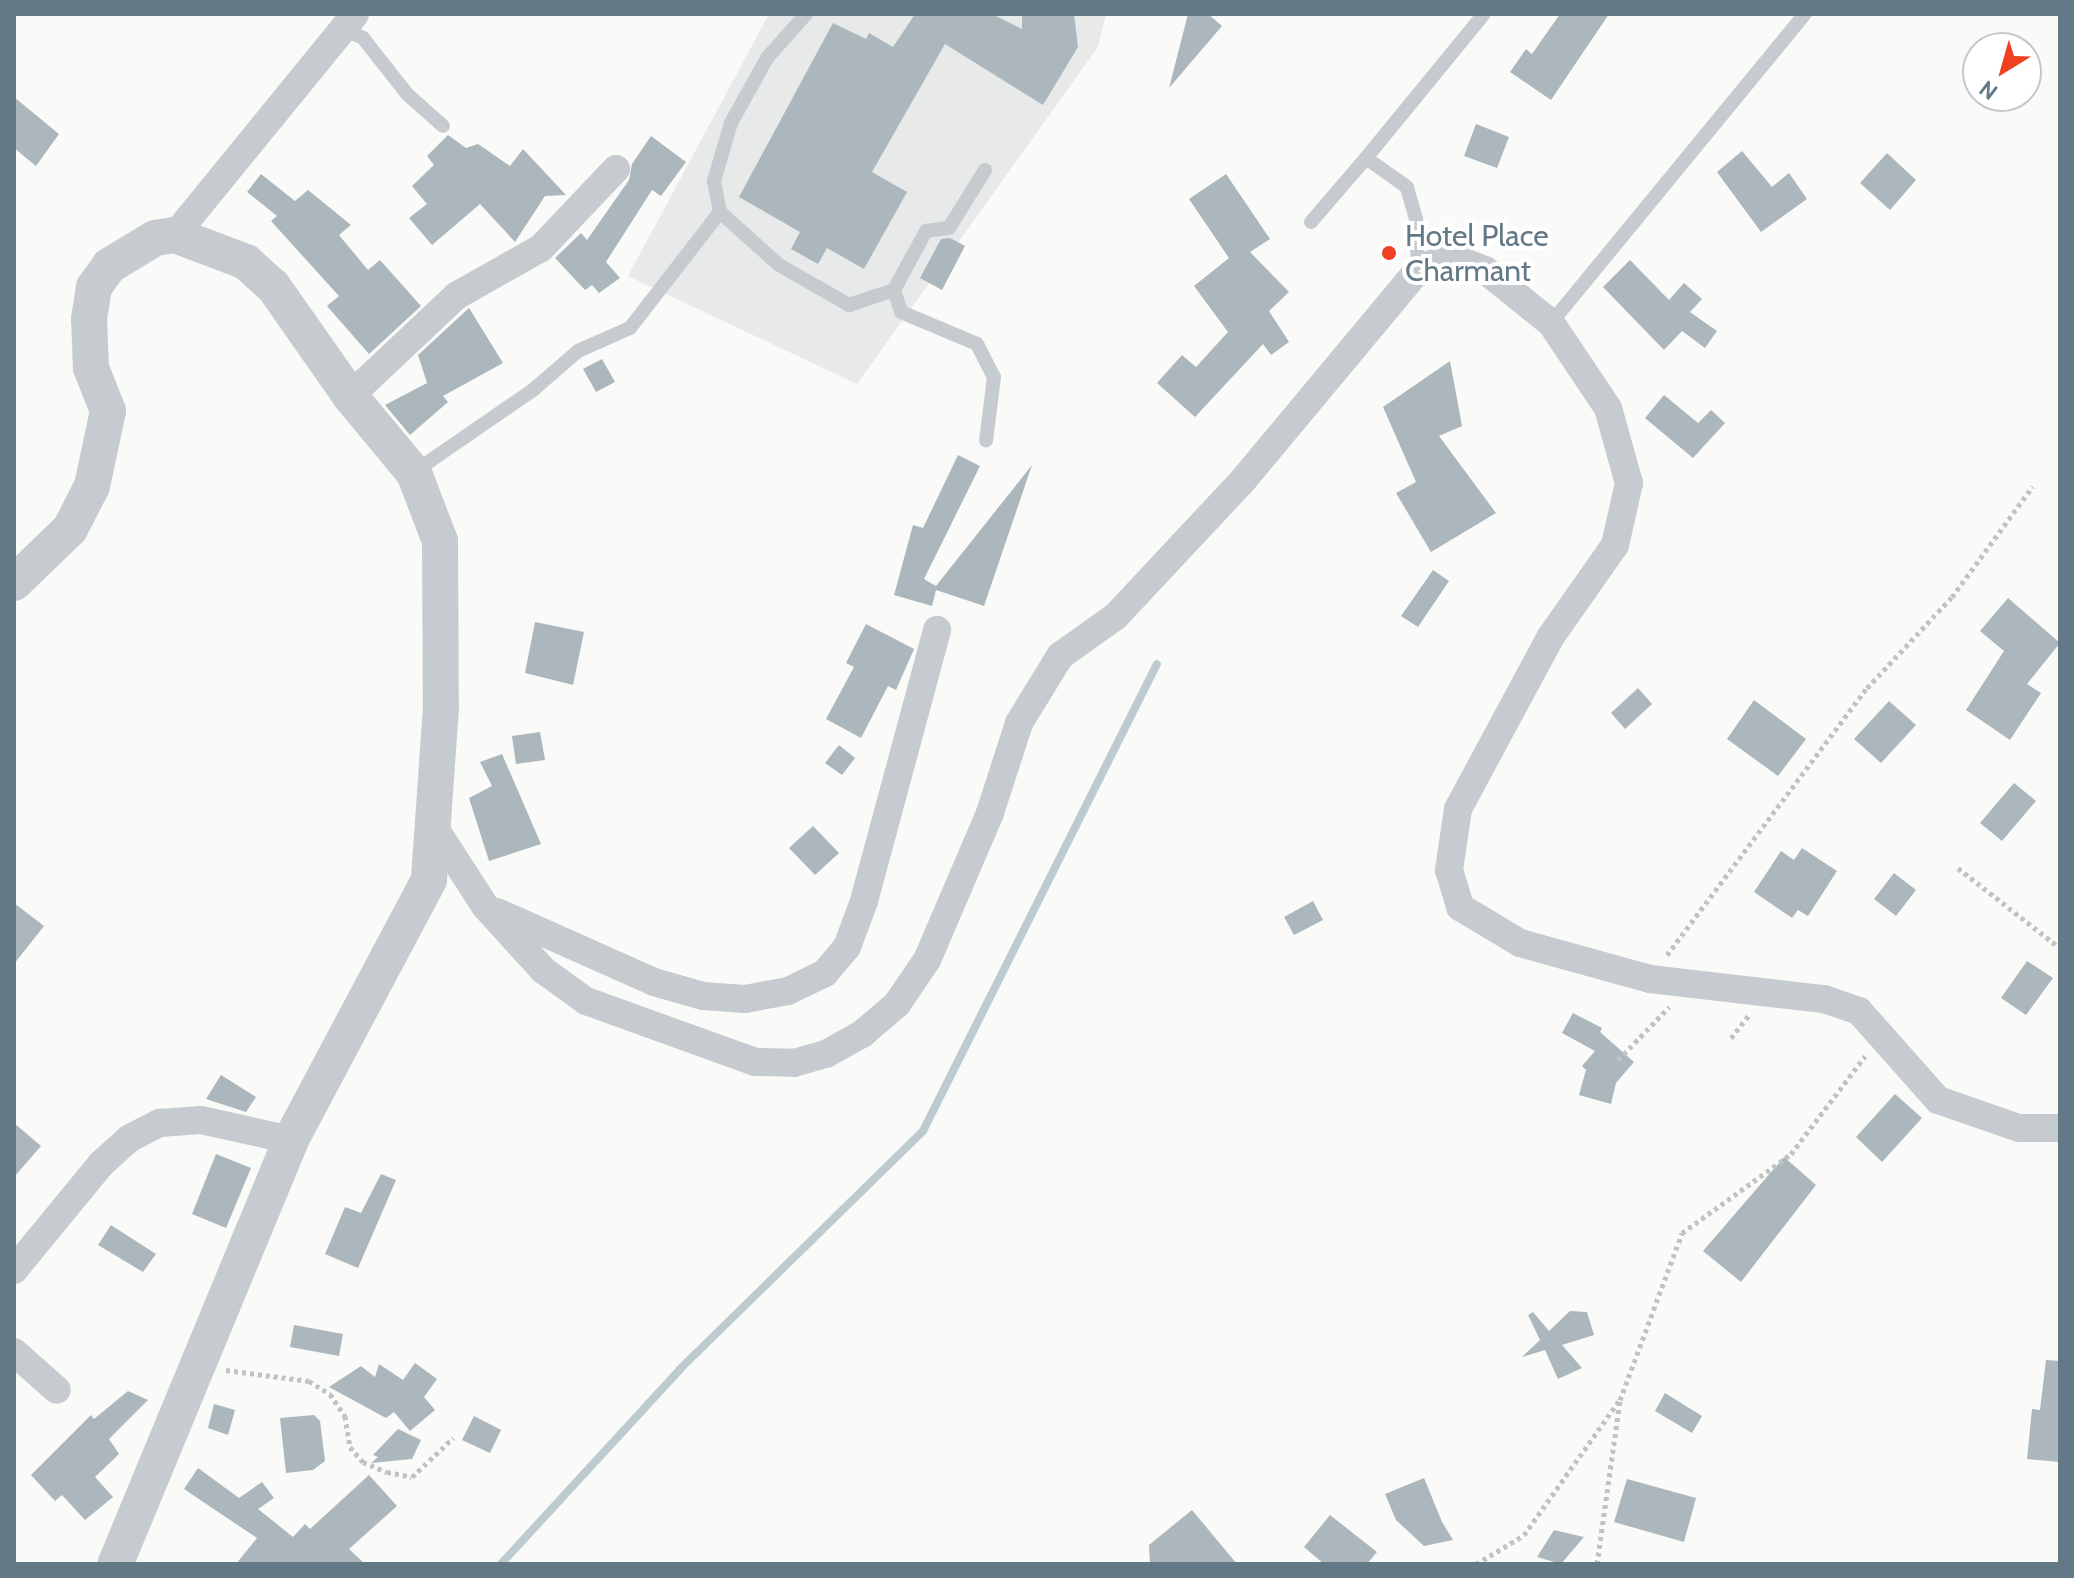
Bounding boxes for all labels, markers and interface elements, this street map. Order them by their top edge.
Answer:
north arrow [1962,32,2042,112]
text: N [1974,75,2003,105]
place label: Hotel Place Charmant [1405,218,1548,288]
marker: Hotel Place Charmant [1380,244,1398,262]

